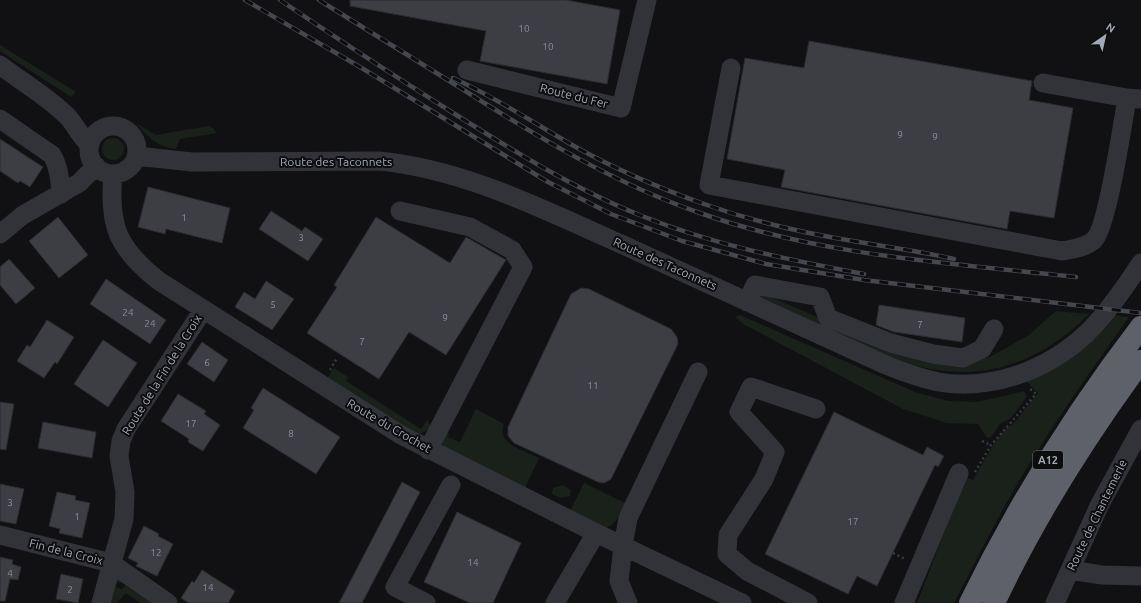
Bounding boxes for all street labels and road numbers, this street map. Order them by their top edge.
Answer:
street label: Route du Fer [539,81,610,110]
street label: Route des Taconnets [280,155,392,168]
street label: Route des Taconnets [611,235,719,292]
street label: Route de la Fin de la Croix [119,312,204,437]
street label: Route du Crochet [345,396,434,455]
road number: A12 [1033,451,1063,469]
street label: Route de Chantemerle [1064,457,1129,572]
street label: Fin de la Croix [28,536,104,567]

